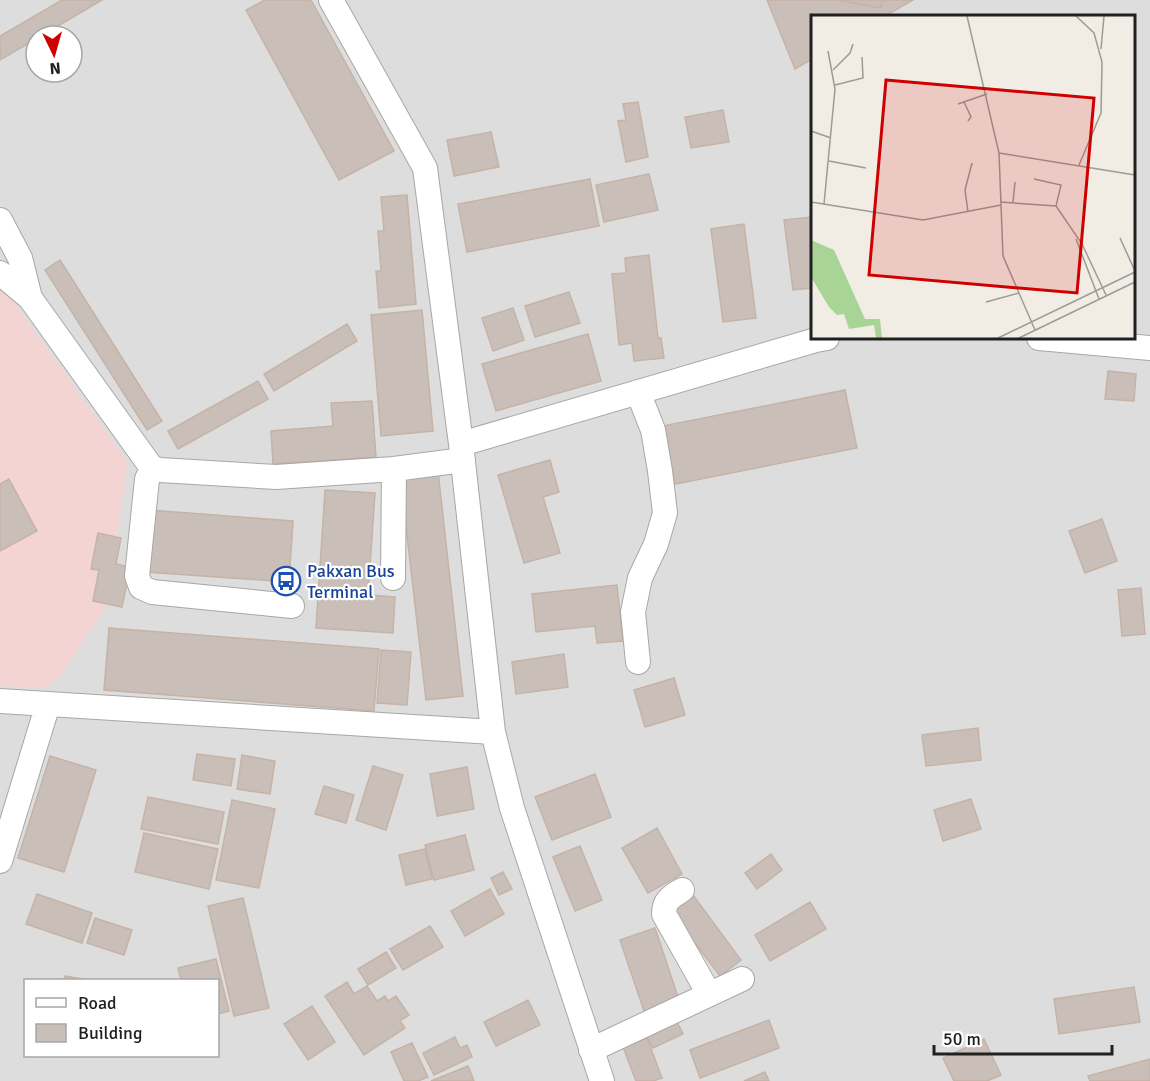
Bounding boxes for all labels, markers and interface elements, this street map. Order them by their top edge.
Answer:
inset map [811,15,1135,339]
north arrow [24,24,84,84]
text: N [49,57,62,78]
place label: Pakxan Bus Terminal [307,560,395,603]
bus stop icon: Pakxan Bus Terminal [270,565,302,597]
legend [24,979,219,1057]
text: Road [78,992,117,1014]
scale bar [934,1018,1112,1056]
text: Building [78,1022,142,1044]
text: 50 m [943,1028,981,1050]

